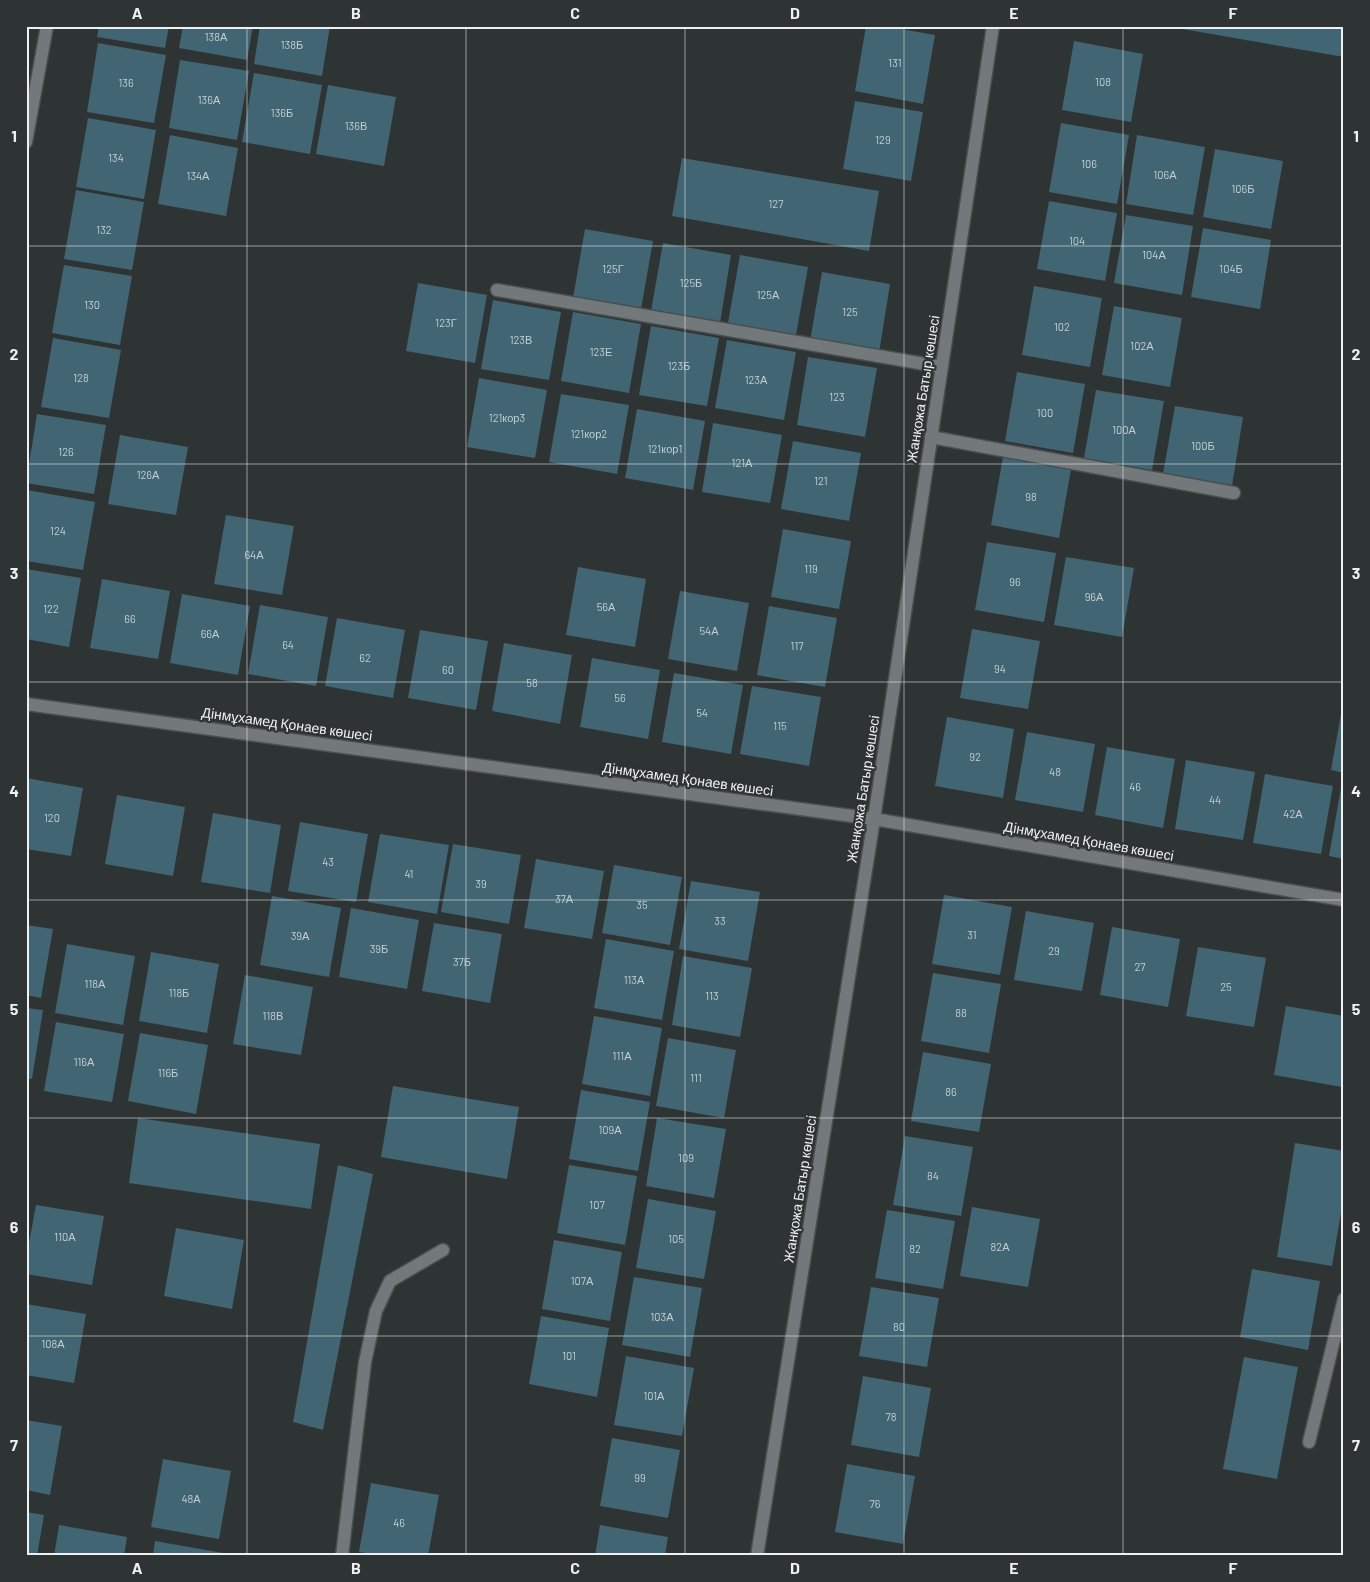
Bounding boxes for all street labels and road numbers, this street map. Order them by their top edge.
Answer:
street label: Жанқожа Батыр көшесі [902,314,943,464]
street label: Дінмұхамед Қонаев көшесі [201,703,374,744]
street label: Жанқожа Батыр көшесі [842,714,883,864]
street label: Дінмұхамед Қонаев көшесі [602,758,775,799]
street label: Дінмұхамед Қонаев көшесі [1003,817,1175,864]
street label: Жанқожа Батыр көшесі [779,1114,820,1264]

